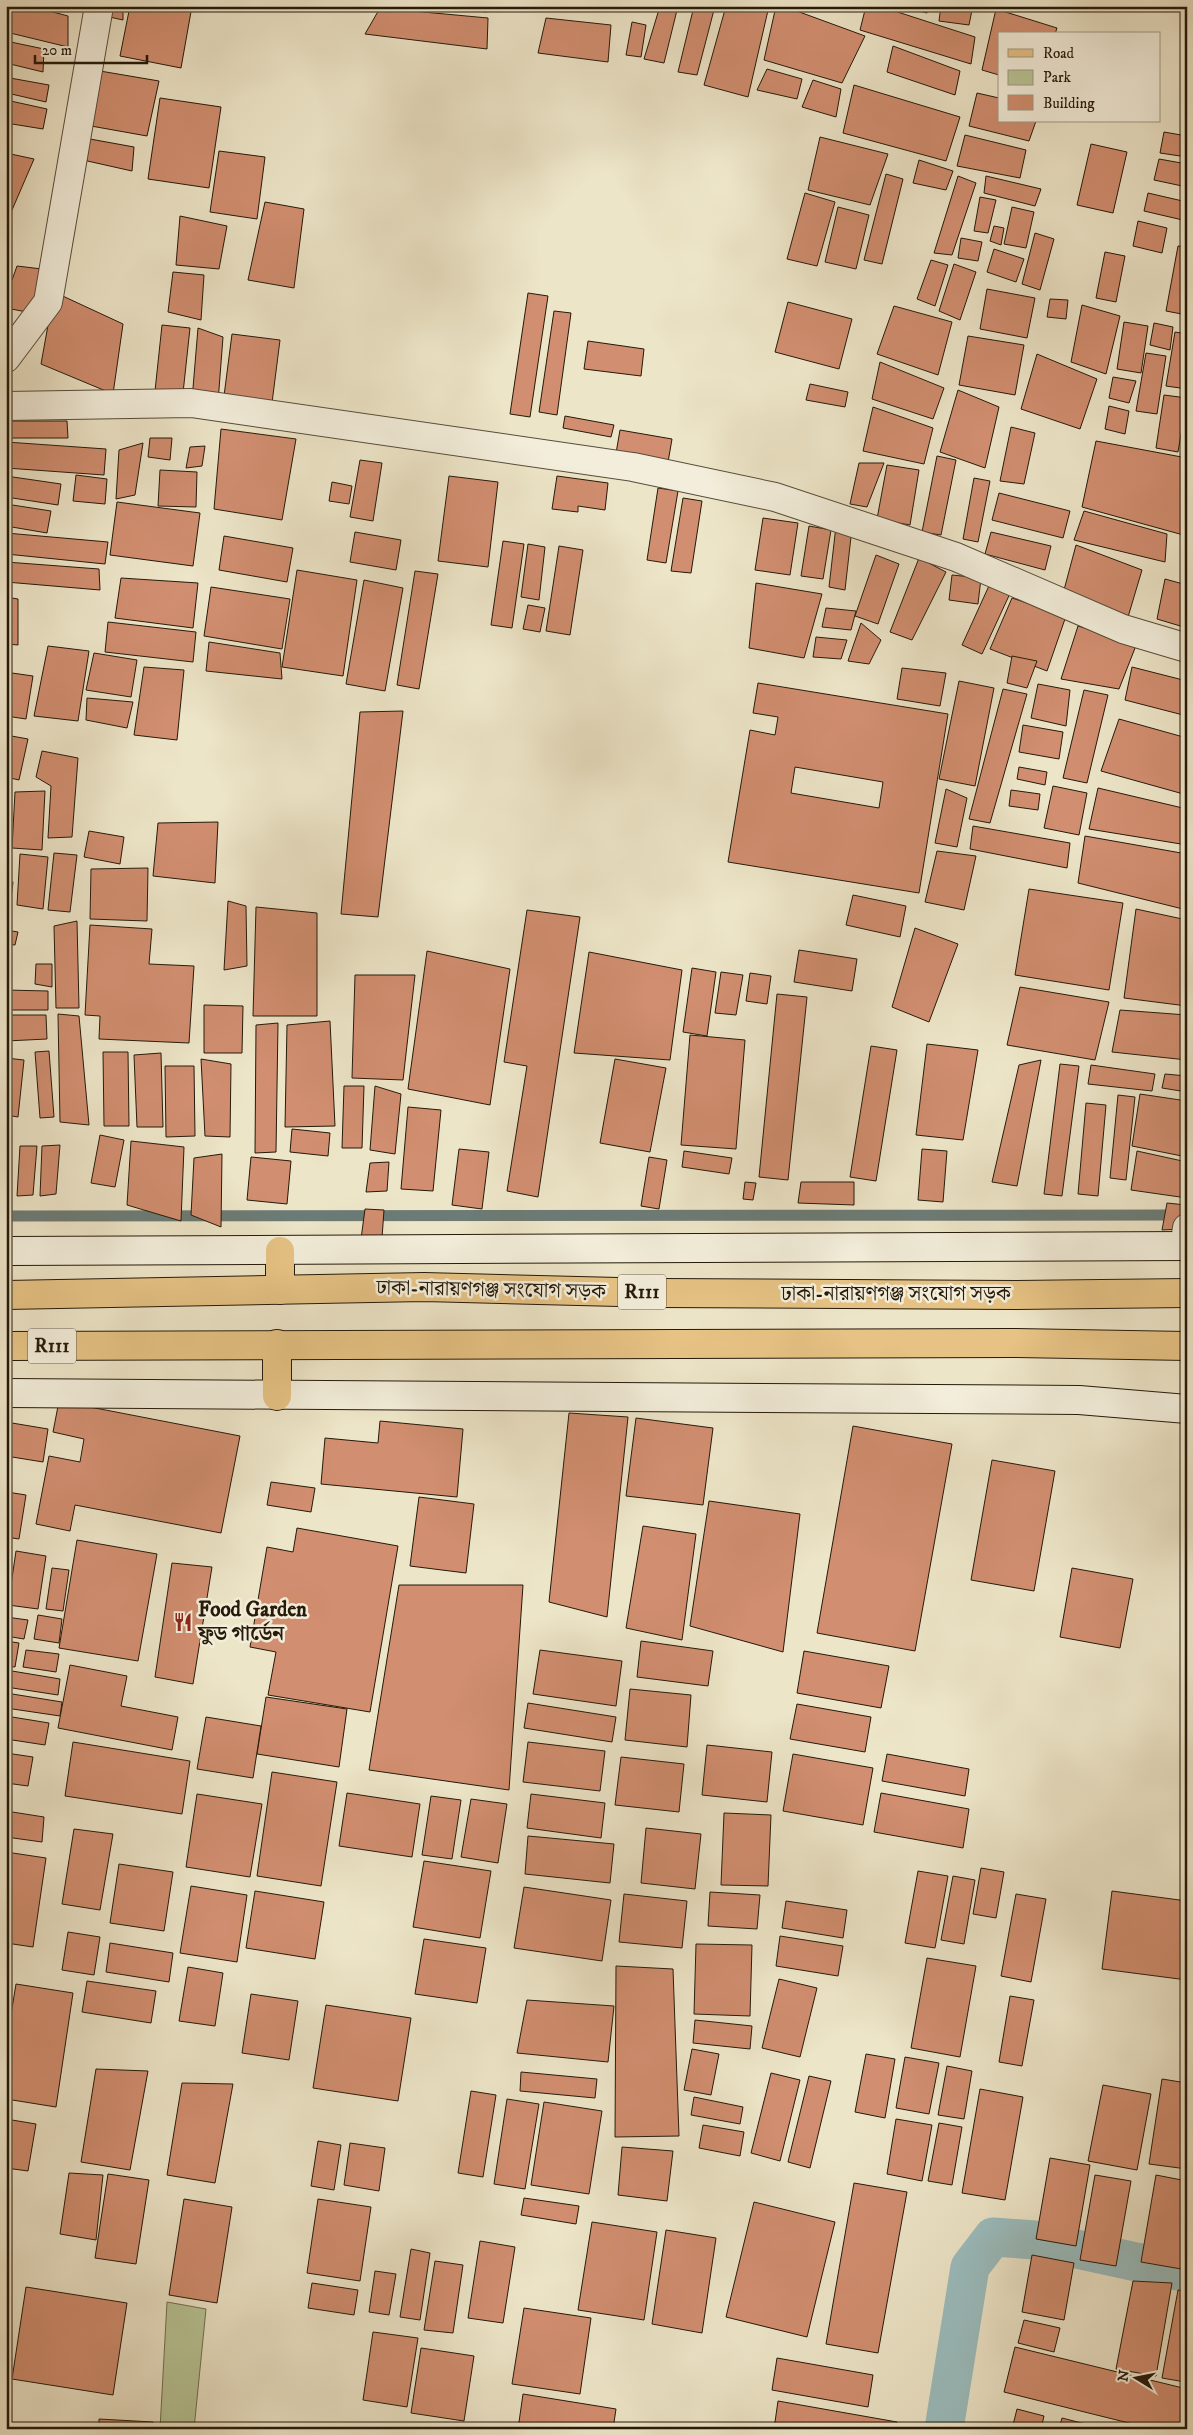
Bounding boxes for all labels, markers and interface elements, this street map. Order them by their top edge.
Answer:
scale bar [35,32,148,64]
legend [998,32,1160,122]
text: 20 m [42,41,72,60]
text: Road [1043,44,1075,63]
text: Park [1043,68,1072,87]
text: Building [1043,94,1095,113]
road number: R111 [618,1274,666,1310]
street label: ঢাকা-নারায়ণগঞ্জ সংযোগ সড়ক [375,1275,607,1305]
street label: ঢাকা-নারায়ণগঞ্জ সংযোগ সড়ক [780,1281,1012,1307]
road number: R111 [28,1328,76,1364]
place label: Food Garden ফুড গার্ডেন [197,1597,308,1647]
restaurant icon: Food Garden ফুড গার্ডেন [172,1611,194,1633]
north arrow [1110,2352,1160,2402]
text: N [1114,2368,1134,2383]

